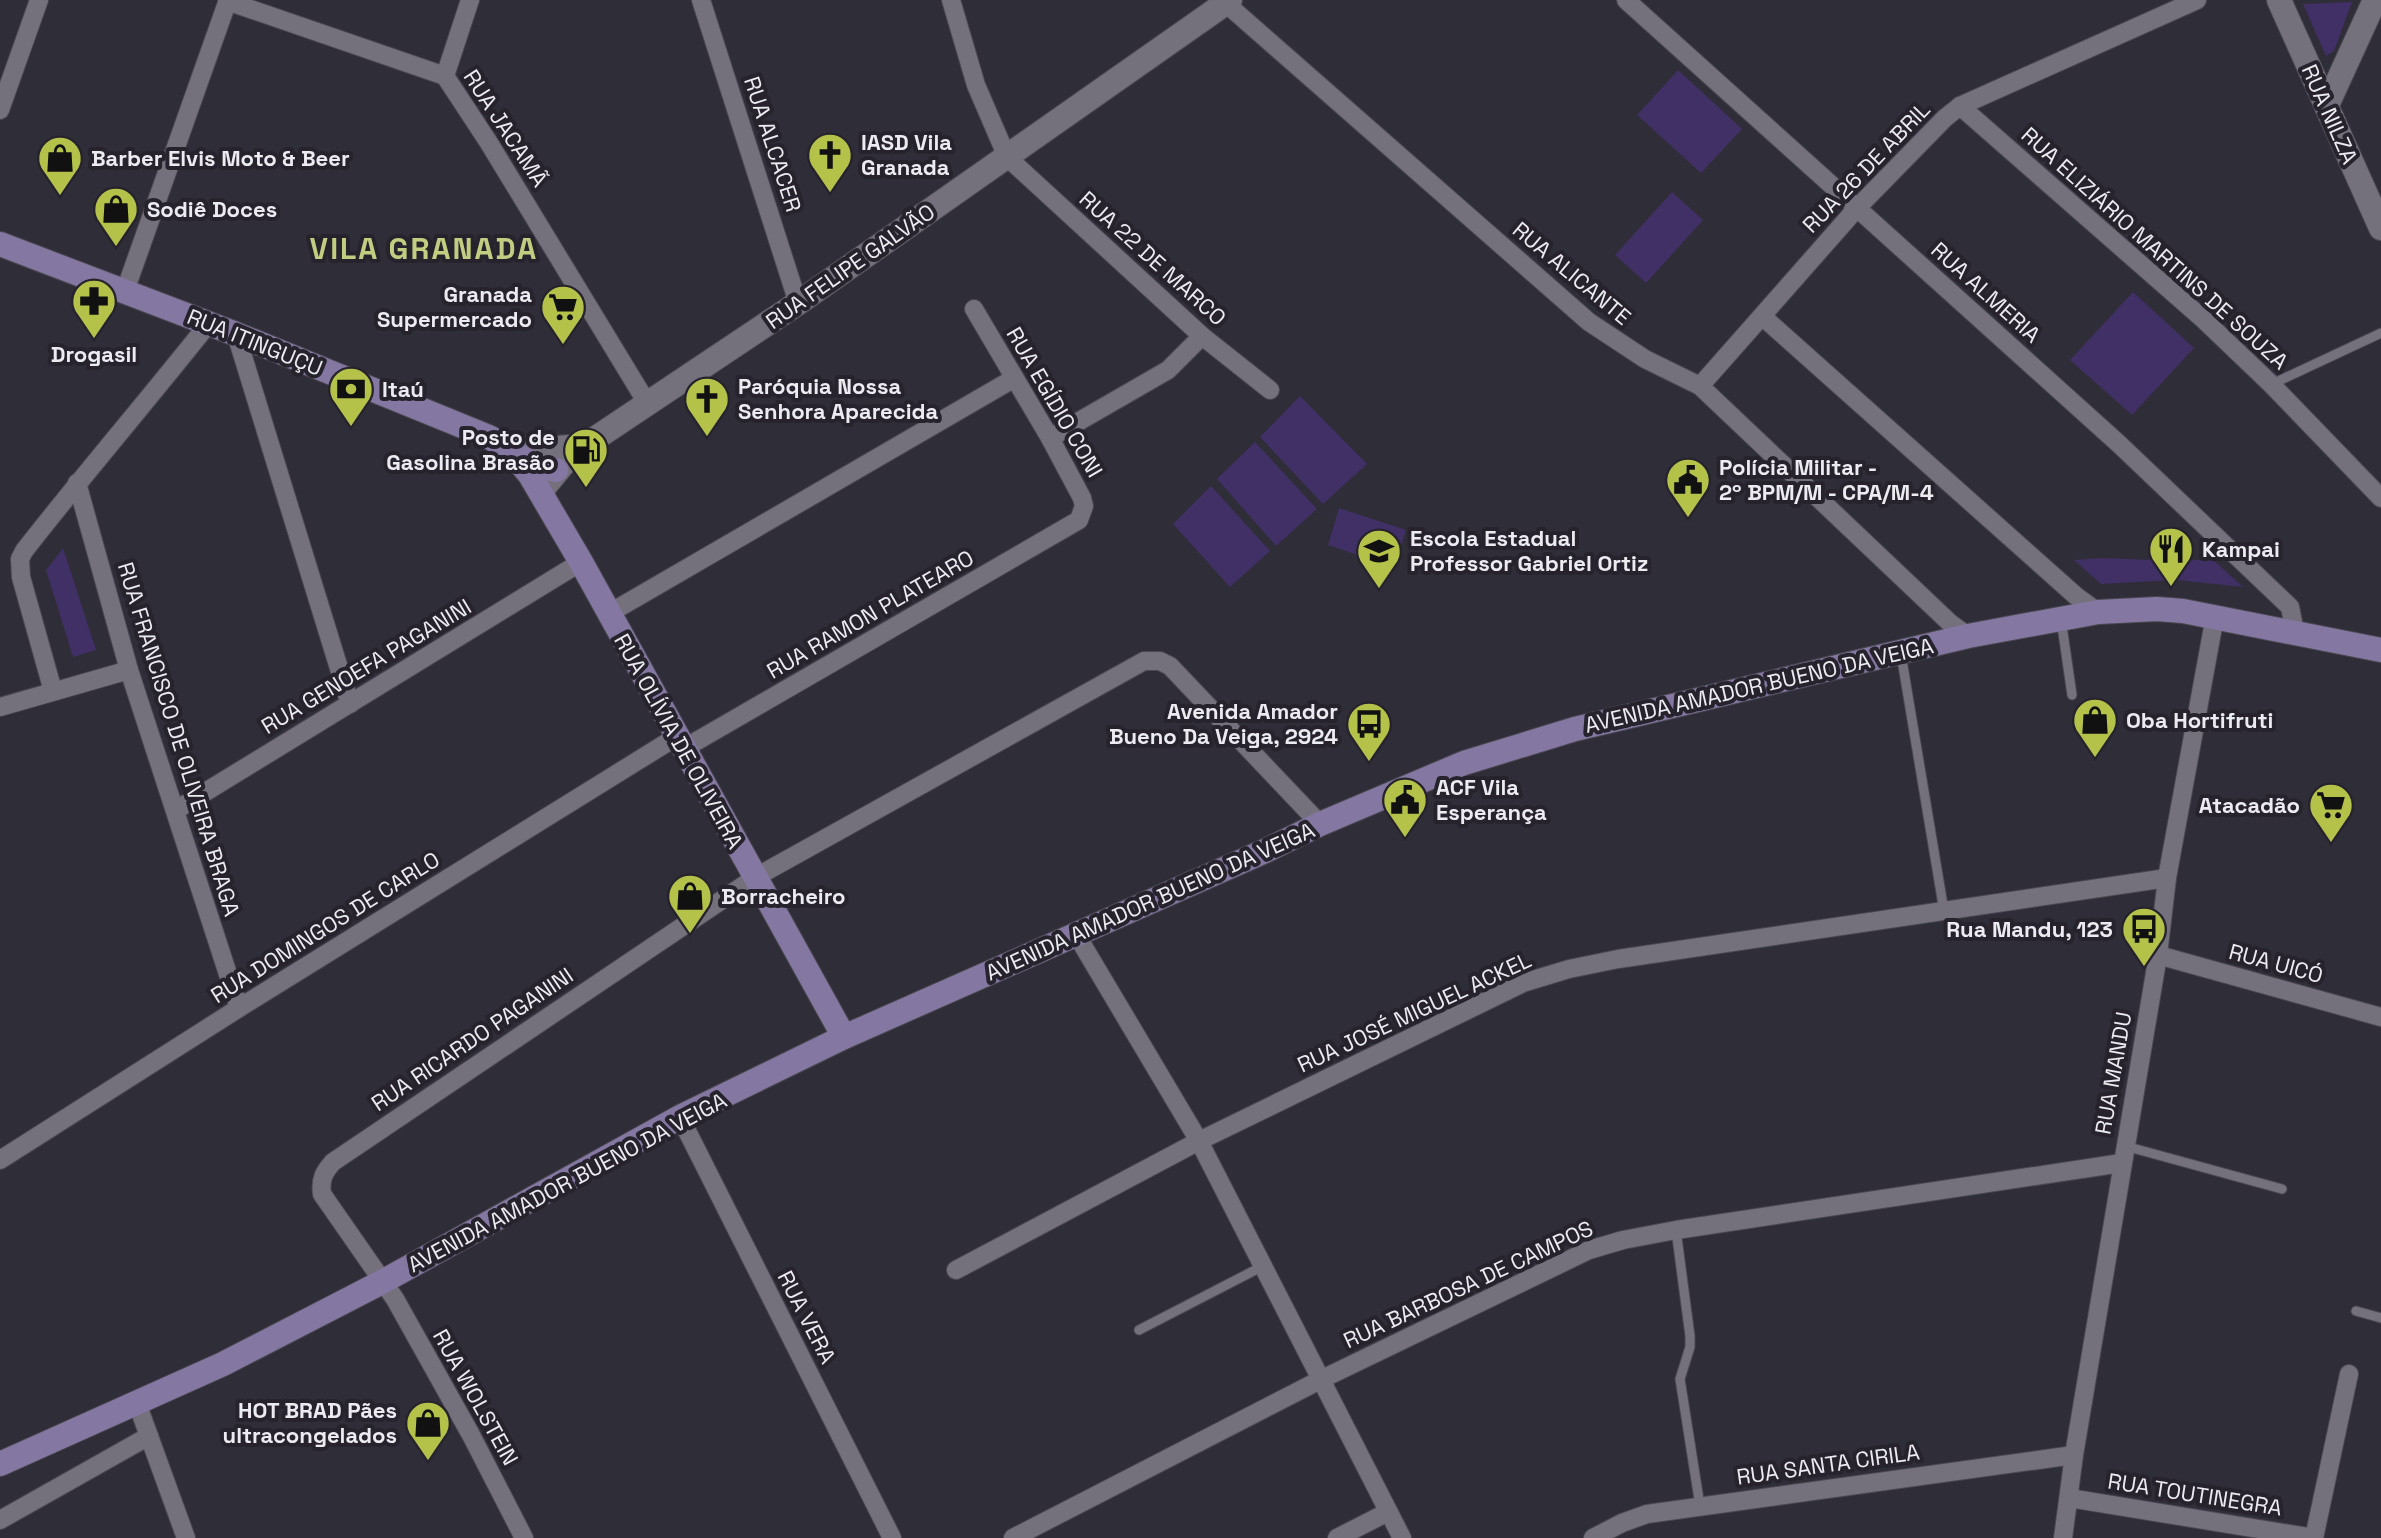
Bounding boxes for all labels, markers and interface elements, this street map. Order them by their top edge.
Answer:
street label: RUA NILZA [2296,60,2364,168]
street label: RUA JACAMÃ [458,64,554,192]
street label: RUA ALCACER [738,73,808,215]
street label: RUA 26 DE ABRIL [1796,95,1936,239]
street label: RUA ELIZIÁRIO MARTINS DE SOUZA [2016,121,2294,375]
place label: IASD Vila Granada [861,128,952,181]
church icon: IASD Vila Granada [806,131,854,194]
shop icon: Barber Elvis Moto & Beer [36,134,84,197]
place label: Barber Elvis Moto & Beer [91,144,350,172]
shop icon: Sodiê Doces [92,185,140,248]
street label: RUA 22 DE MARCO [1074,185,1232,331]
place label: Sodiê Doces [147,195,277,223]
street label: RUA FELIPE GALVÃO [760,197,940,335]
street label: RUA ALICANTE [1507,215,1637,331]
district label: VILA GRANADA [310,229,538,268]
street label: RUA ALMERIA [1926,236,2047,349]
pharmacy icon: Drogasil [70,277,118,340]
place label: Granada Supermercado [377,280,532,333]
supermarket icon: Granada Supermercado [539,283,587,346]
street label: RUA ITINGUÇU [183,302,327,382]
street label: RUA EGÍDIO CONI [1001,322,1109,482]
place label: Drogasil [51,340,137,368]
bank icon: Itaú [327,365,375,428]
place label: Paróquia Nossa Senhora Aparecida [738,372,939,425]
place label: Itaú [382,375,424,403]
church icon: Paróquia Nossa Senhora Aparecida [683,375,731,438]
place label: Posto de Gasolina Brasão [386,423,555,476]
fuel station icon: Posto de Gasolina Brasão [562,426,610,489]
place label: Polícia Militar - 2º BPM/M - CPA/M-4 [1719,453,1934,506]
public building icon: Polícia Militar - 2º BPM/M - CPA/M-4 [1664,456,1712,519]
place label: Escola Estadual Professor Gabriel Ortiz [1410,524,1648,577]
restaurant icon: Kampai [2147,525,2195,588]
school or university icon: Escola Estadual Professor Gabriel Ortiz [1355,527,1403,590]
place label: Kampai [2202,535,2280,563]
street label: RUA RAMON PLATEARO [761,543,979,685]
street label: RUA FRANCISCO DE OLIVEIRA BRAGA [112,559,246,920]
street label: RUA GENOEFA PAGANINI [256,592,476,740]
street label: RUA OLÍVIA DE OLIVEIRA [608,629,750,854]
street label: AVENIDA AMADOR BUENO DA VEIGA [1582,631,1936,739]
shop icon: Oba Hortifruti [2071,696,2119,759]
place label: Avenida Amador Bueno Da Veiga, 2924 [1109,697,1338,750]
bus stop icon: Avenida Amador Bueno Da Veiga, 2924 [1345,700,1393,763]
place label: Oba Hortifruti [2126,706,2273,734]
place label: ACF Vila Esperança [1436,773,1547,826]
public building icon: ACF Vila Esperança [1381,776,1429,839]
supermarket icon: Atacadão [2307,781,2355,844]
place label: Atacadão [2199,791,2300,819]
street label: AVENIDA AMADOR BUENO DA VEIGA [981,816,1319,986]
street label: RUA DOMINGOS DE CARLO [205,845,445,1009]
shop icon: Borracheiro [666,872,714,935]
place label: Borracheiro [721,882,846,910]
bus stop icon: Rua Mandu, 123 [2120,905,2168,968]
place label: Rua Mandu, 123 [1946,915,2113,943]
street label: RUA UICÓ [2226,937,2326,989]
street label: RUA JOSÉ MIGUEL ACKEL [1293,945,1535,1079]
street label: RUA RICARDO PAGANINI [366,961,578,1117]
street label: RUA MANDU [2088,1009,2138,1137]
street label: AVENIDA AMADOR BUENO DA VEIGA [403,1086,731,1278]
street label: RUA BARBOSA DE CAMPOS [1339,1214,1597,1354]
street label: RUA VERA [772,1266,842,1368]
street label: RUA WOLSTEIN [427,1324,525,1470]
place label: HOT BRAD Pães ultracongelados [223,1396,397,1449]
shop icon: HOT BRAD Pães ultracongelados [404,1399,452,1462]
street label: RUA SANTA CIRILA [1735,1437,1921,1491]
street label: RUA TOUTINEGRA [2106,1466,2284,1522]

